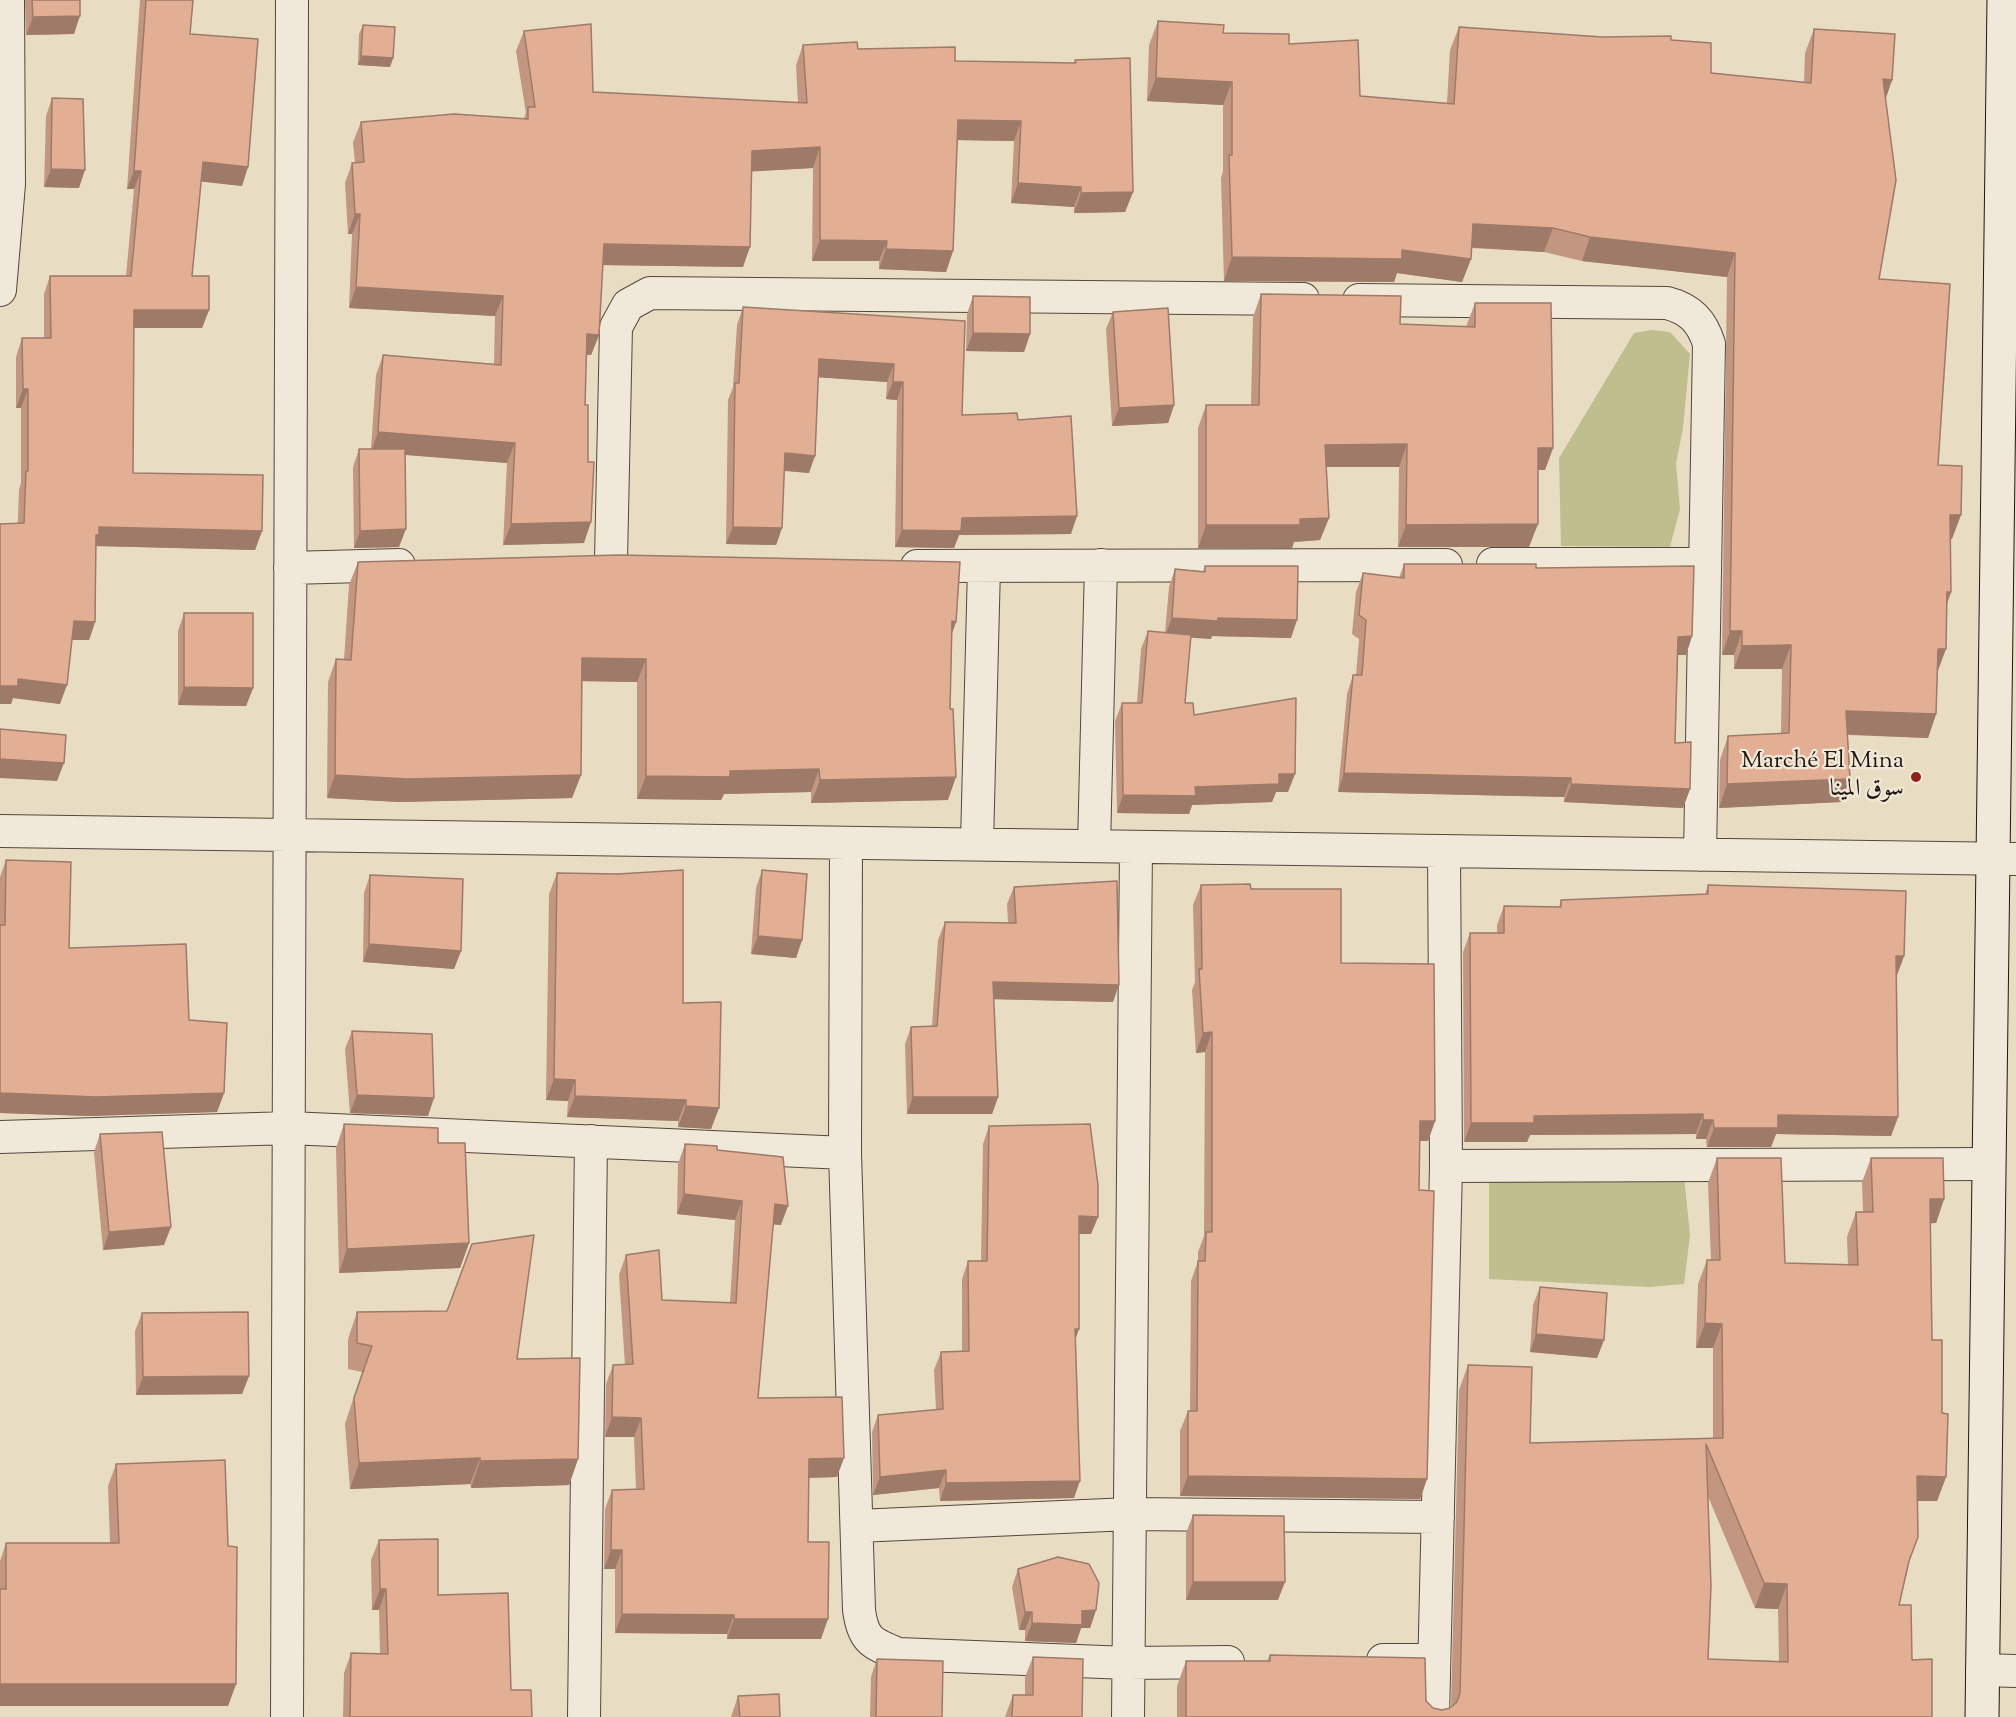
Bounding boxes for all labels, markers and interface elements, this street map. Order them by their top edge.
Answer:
place label: Marché El Mina سوق المينا [1741,749,1904,805]
marker: Marché El Mina سوق المينا [1909,770,1923,784]

